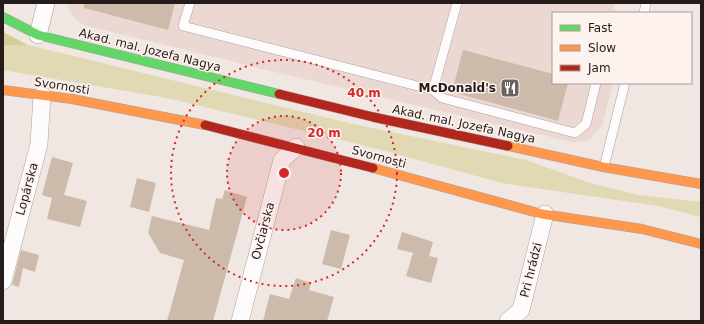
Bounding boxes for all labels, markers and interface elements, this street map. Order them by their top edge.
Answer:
legend [552,12,692,84]
text: Fast [588,21,612,35]
street label: Akad. mal. Jozefa Nagya [78,26,222,74]
text: Slow [588,41,616,55]
text: Jam [587,61,611,75]
street label: Svornosti [33,75,91,97]
restaurant icon: McDonald's [499,77,521,99]
place label: McDonald's [419,81,496,95]
text: 40 m [347,86,381,100]
street label: Akad. mal. Jozefa Nagya [391,102,537,146]
text: 20 m [307,126,341,140]
street label: Svornosti [350,143,408,171]
street label: Lopárska [13,161,41,217]
centre of rings [277,166,291,180]
street label: Ovčiarska [249,201,277,261]
street label: Pri hrádzi [517,241,545,299]

